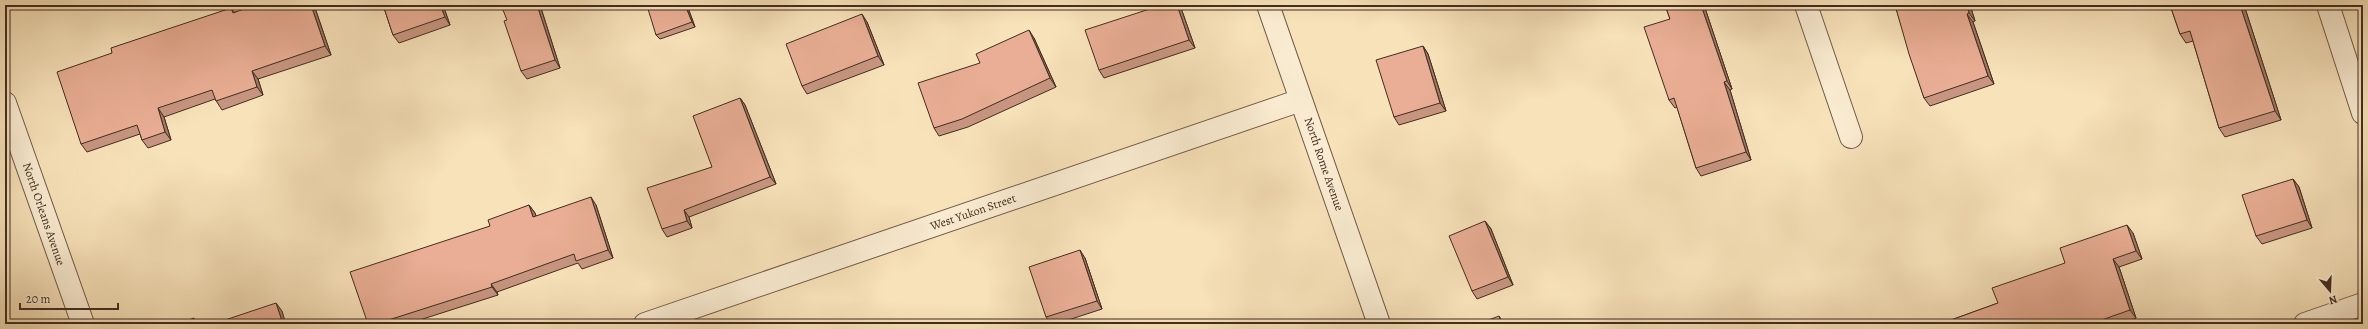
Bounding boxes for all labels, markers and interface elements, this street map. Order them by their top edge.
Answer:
street label: North Rome Avenue [1300,115,1348,213]
street label: North Orleans Avenue [19,160,69,268]
street label: West Yukon Street [927,190,1018,234]
north arrow [2310,271,2350,311]
scale bar [20,285,118,311]
text: 20 m [26,291,50,307]
text: N [2327,292,2339,308]

